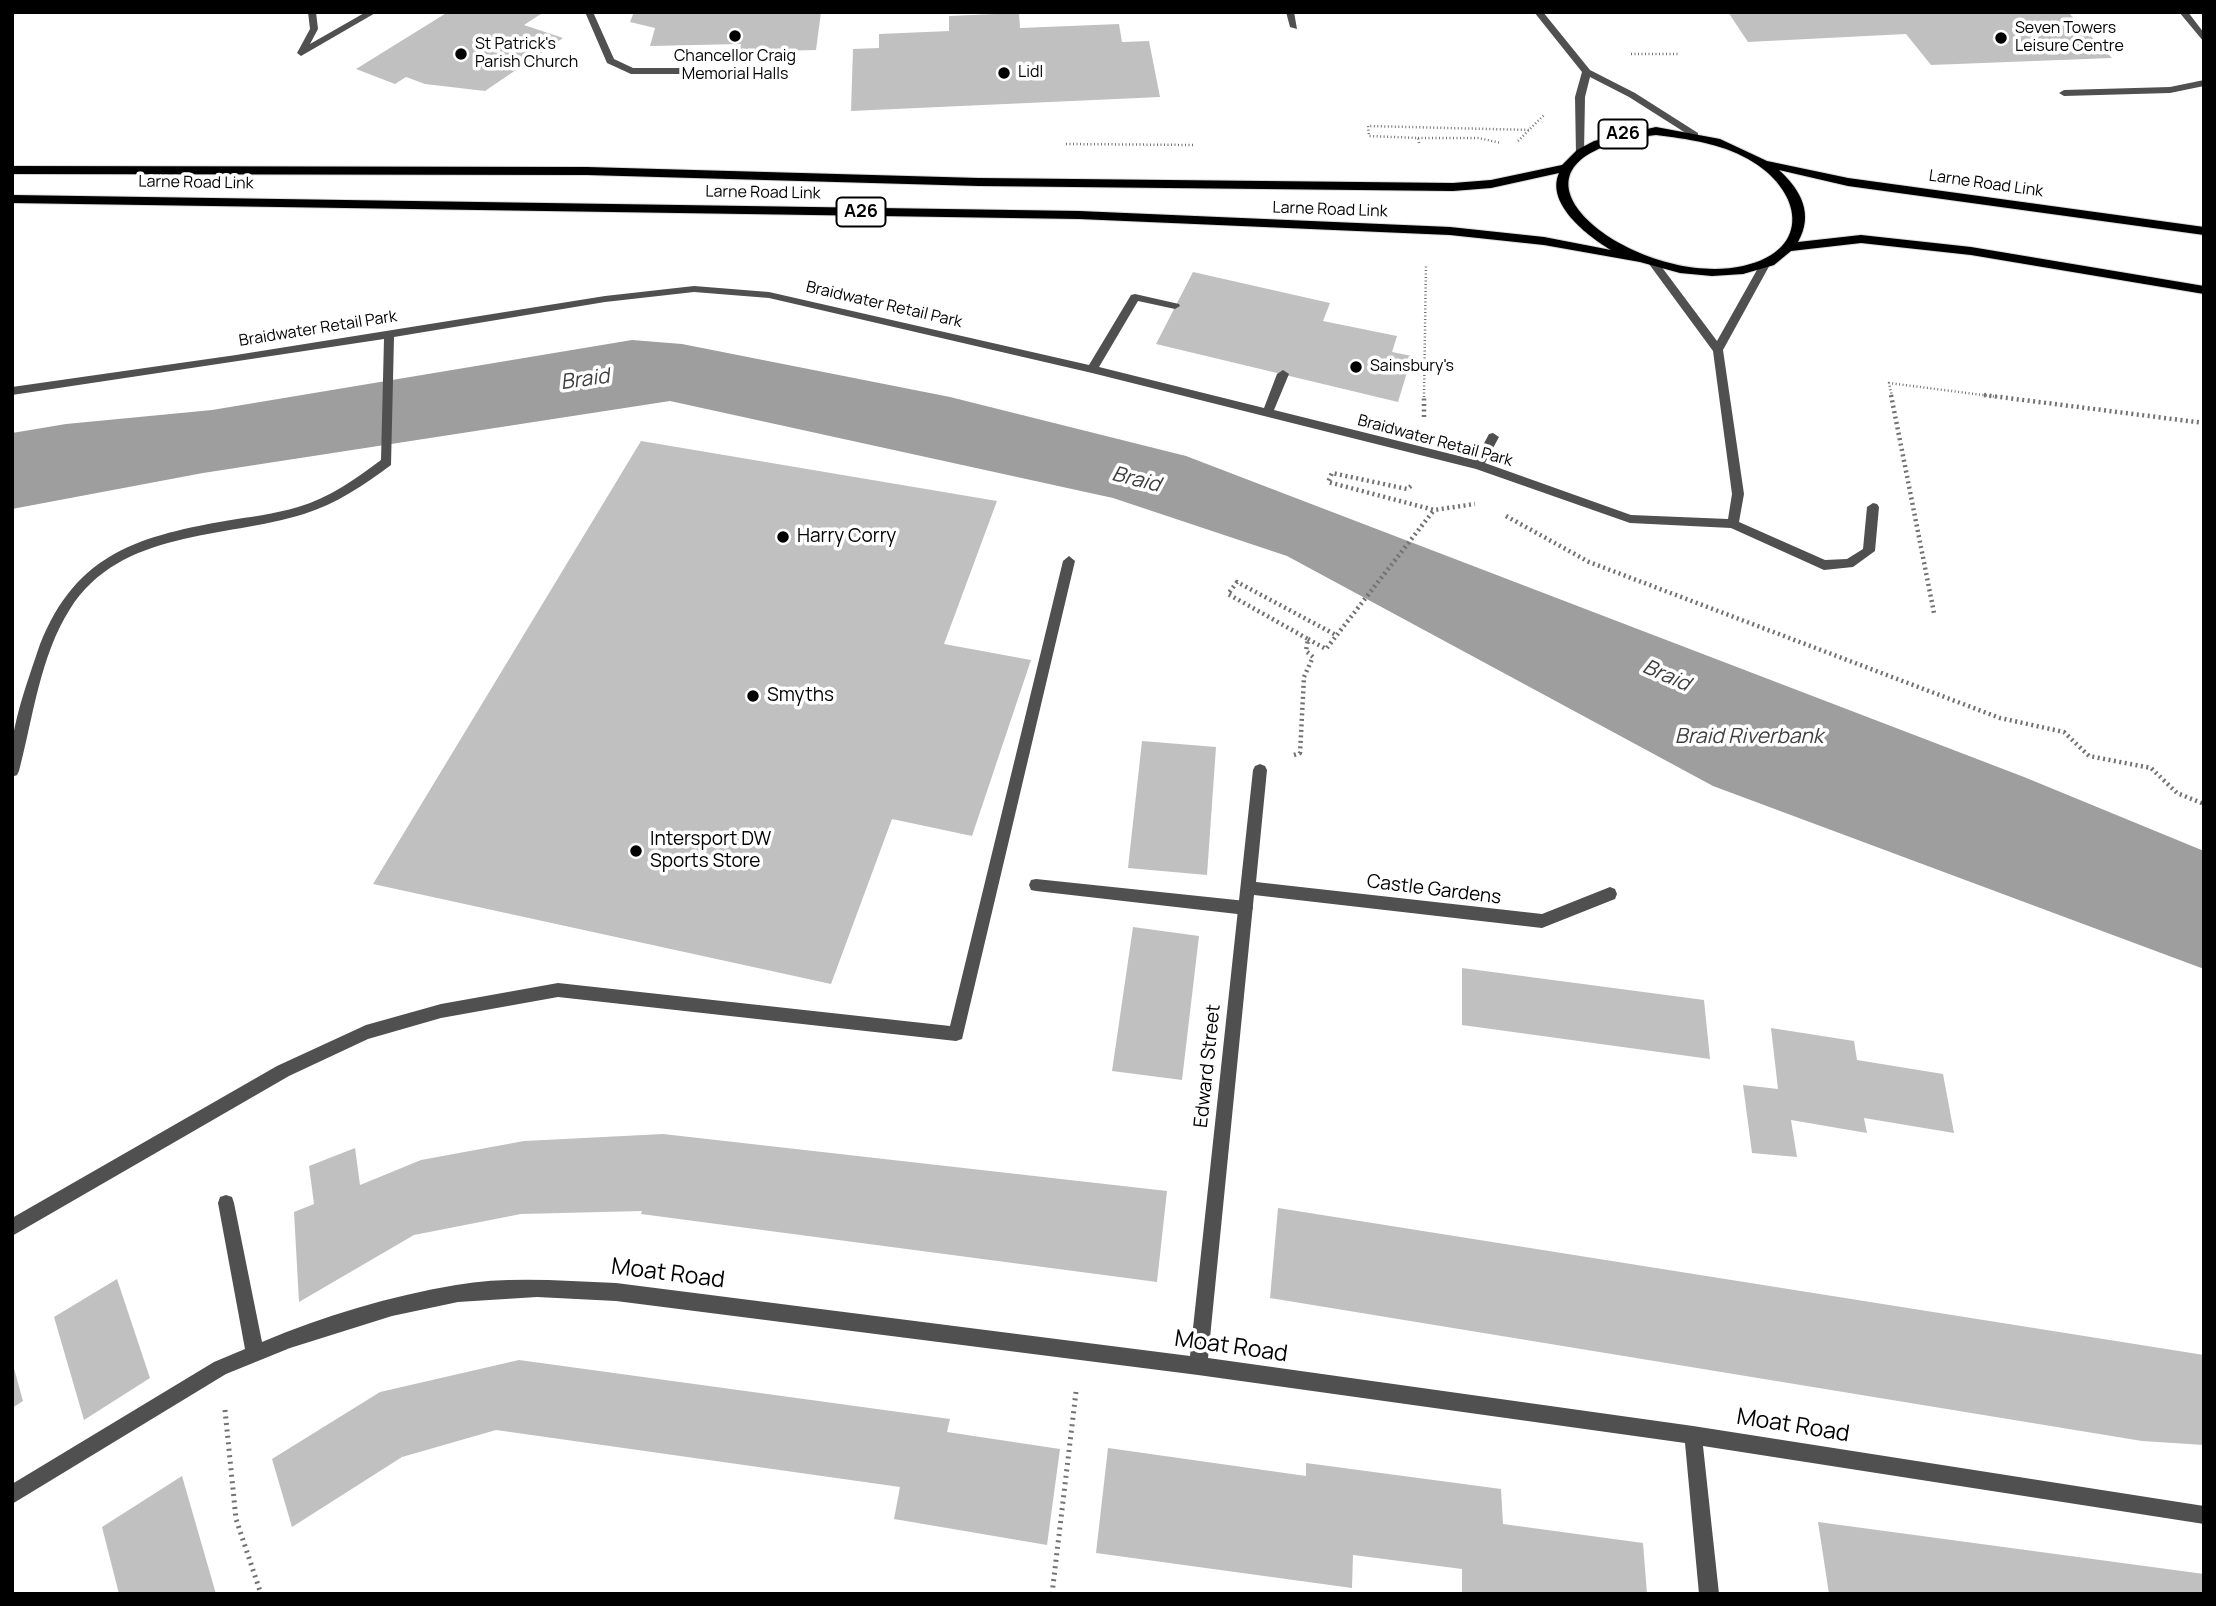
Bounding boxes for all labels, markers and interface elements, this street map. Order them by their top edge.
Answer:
place label: Seven Towers Leisure Centre [2015,19,2124,57]
marker: Chancellor Craig Memorial Halls [727,28,743,44]
marker: Seven Towers Leisure Centre [1993,30,2009,46]
place label: St Patrick's Parish Church [475,35,578,73]
marker: St Patrick's Parish Church [453,46,469,62]
place label: Chancellor Craig Memorial Halls [674,47,796,85]
place label: Lidl [1018,63,1043,83]
marker: Lidl [996,65,1012,81]
road number: A26 [1598,119,1648,148]
street label: Larne Road Link [1928,166,2044,202]
street label: Larne Road Link [138,172,254,194]
street label: Larne Road Link [705,182,821,204]
road number: A26 [836,197,886,226]
street label: Larne Road Link [1272,198,1388,222]
street label: Braidwater Retail Park [804,278,964,332]
street label: Braidwater Retail Park [238,307,398,351]
place label: Sainsbury's [1370,357,1454,377]
marker: Sainsbury's [1348,359,1364,375]
water label: Braid [559,364,611,396]
street label: Braidwater Retail Park [1355,411,1515,471]
water label: Braid [1109,462,1163,498]
place label: Harry Corry [797,526,896,548]
marker: Harry Corry [775,529,791,545]
water label: Braid [1638,655,1694,697]
place label: Smyths [767,685,834,707]
marker: Smyths [745,688,761,704]
water label: Braid Riverbank [1675,724,1823,750]
place label: Intersport DW Sports Store [650,829,771,873]
marker: Intersport DW Sports Store [628,843,644,859]
street label: Castle Gardens [1366,870,1502,910]
street label: Edward Street [1190,1003,1226,1129]
street label: Moat Road [610,1253,726,1295]
street label: Moat Road [1173,1325,1289,1369]
street label: Moat Road [1735,1403,1851,1449]

